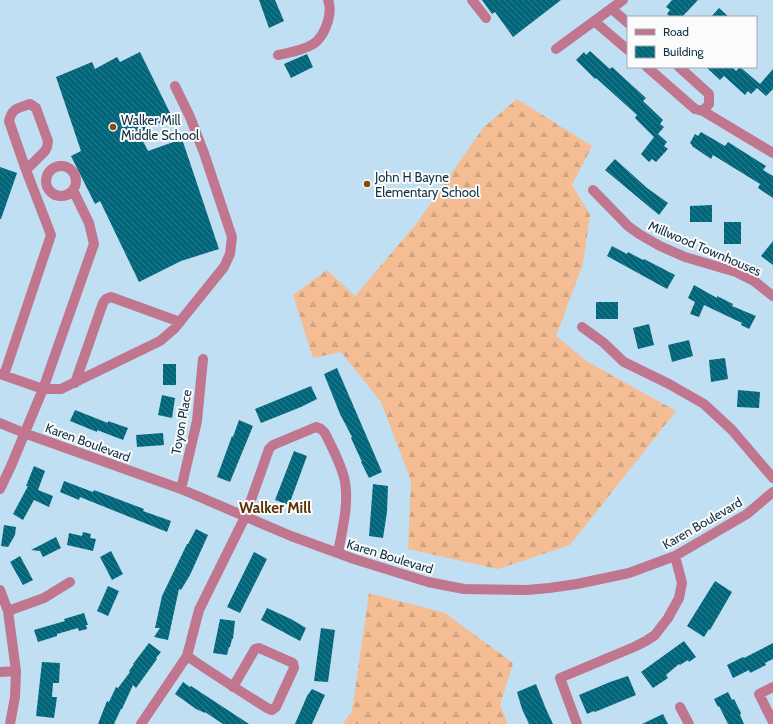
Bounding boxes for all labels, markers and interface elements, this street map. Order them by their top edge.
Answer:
legend [627,16,757,68]
text: Road [663,24,689,39]
text: Building [663,44,705,59]
place label: Walker Mill Middle School [121,112,199,143]
marker: Walker Mill Middle School [108,122,118,132]
place label: John H Bayne Elementary School [374,169,479,200]
marker: John H Bayne Elementary School [362,179,372,189]
street label: Millwood Townhouses [646,217,764,279]
street label: Toyon Place [167,388,195,456]
street label: Karen Boulevard [43,419,133,465]
street label: Karen Boulevard [659,494,745,552]
district label: Walker Mill [239,499,311,517]
street label: Karen Boulevard [345,535,435,577]

